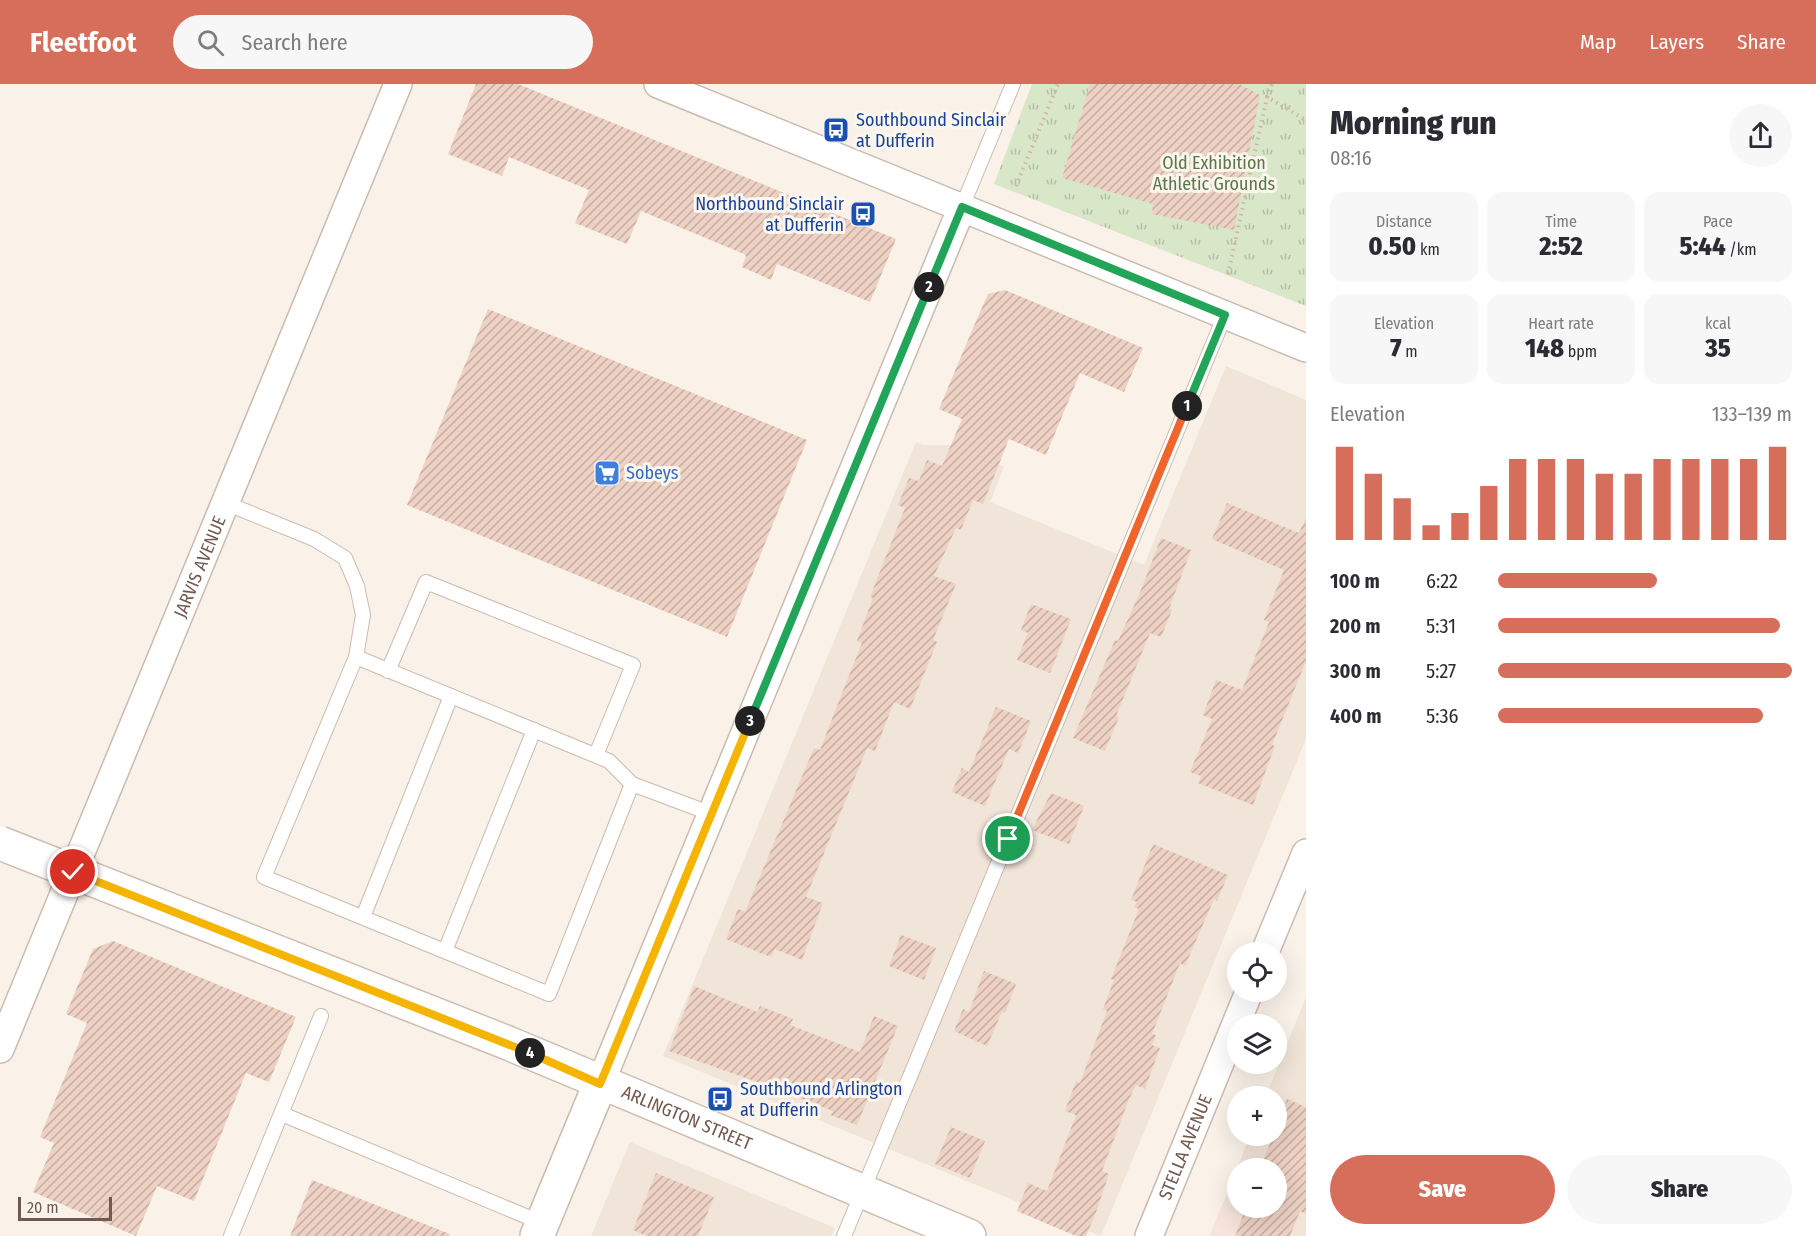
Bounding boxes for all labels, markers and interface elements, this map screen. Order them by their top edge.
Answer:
search box [173,15,593,69]
text: Fleetfoot [30,26,137,59]
icon: search [194,26,227,59]
text: Search here [242,29,348,56]
text: Map [1580,29,1616,55]
text: Layers [1649,29,1704,55]
text: Share [1737,29,1786,55]
text: Morning run [1330,103,1497,143]
button: share [1729,104,1792,167]
place label: Southbound Sinclair at Dufferin [856,109,1007,152]
bus stop icon: Southbound Sinclair at Dufferin [821,115,851,145]
text: 08:16 [1330,146,1372,170]
park label: Old Exhibition Athletic Grounds [1153,152,1276,195]
place label: Northbound Sinclair at Dufferin [695,193,845,236]
bus stop icon: Northbound Sinclair at Dufferin [848,199,878,229]
text: Distance [1376,212,1432,231]
text: Time [1545,212,1577,231]
text: Pace [1703,212,1733,231]
text: 0.50 [1368,231,1416,262]
text: 2:52 [1539,231,1583,262]
text: 5:44 [1679,231,1726,262]
text: km [1416,240,1440,259]
text: /km [1726,240,1757,259]
pin: 2 [914,272,944,302]
text: 2 [925,277,933,296]
text: Elevation [1374,314,1434,333]
text: Heart rate [1528,314,1594,333]
text: kcal [1705,314,1731,333]
text: 7 [1390,333,1402,364]
text: 148 [1525,333,1564,364]
text: 35 [1705,333,1731,364]
text: m [1402,342,1418,361]
text: bpm [1564,342,1597,361]
pin: 1 [1172,391,1202,421]
text: 1 [1184,396,1190,415]
text: Elevation [1330,402,1405,426]
text: 133–139 m [1712,402,1792,426]
supermarket icon: Sobeys [592,458,622,488]
place label: Sobeys [626,462,679,484]
street label: JARVIS AVENUE [169,513,231,621]
text: 100 m [1330,569,1380,593]
text: 6:22 [1426,569,1458,593]
text: 200 m [1330,614,1381,638]
text: 5:31 [1426,614,1456,638]
text: 300 m [1330,659,1381,683]
text: 5:27 [1426,659,1456,683]
text: 400 m [1330,704,1382,728]
text: 5:36 [1426,704,1459,728]
pin: 3 [735,706,765,736]
text: 3 [746,711,754,730]
pin [982,813,1033,864]
icon: arrive [991,822,1024,855]
pin [47,846,98,897]
icon: check [56,855,89,888]
map controls [1227,942,1287,1218]
button: locate [1227,942,1287,1002]
button: layers [1227,1014,1287,1074]
pin: 4 [515,1038,545,1068]
text: 4 [526,1043,534,1062]
place label: Southbound Arlington at Dufferin [740,1078,903,1121]
street label: ARLINGTON STREET [619,1081,756,1155]
bus stop icon: Southbound Arlington at Dufferin [705,1084,735,1114]
button: + [1227,1086,1287,1146]
street label: STELLA AVENUE [1154,1091,1217,1203]
button: Save [1330,1155,1555,1224]
button: Share [1567,1155,1792,1224]
button: − [1227,1158,1287,1218]
scale bar [18,1194,112,1222]
text: 20 m [27,1198,58,1217]

